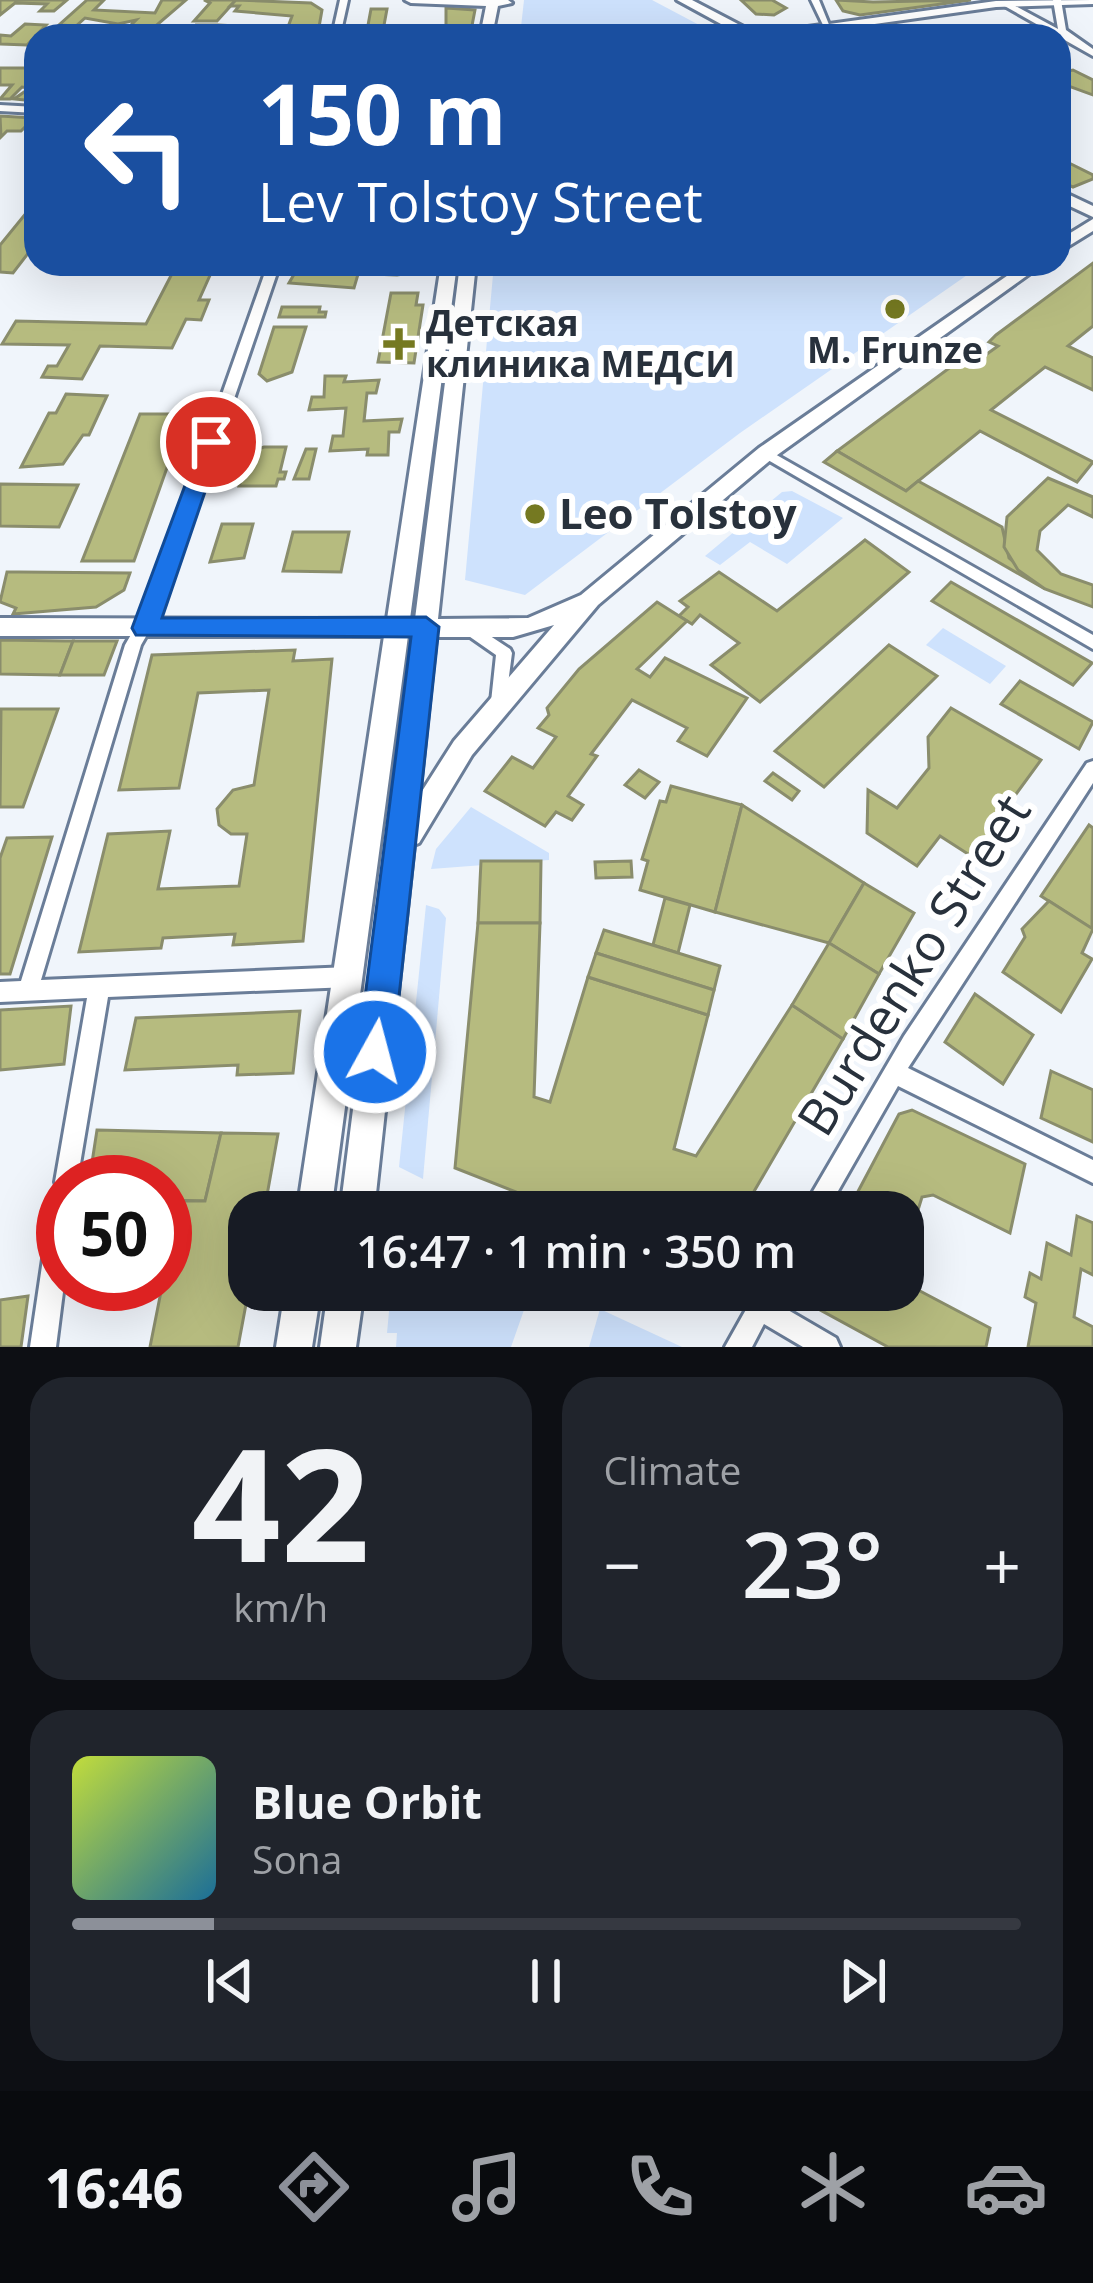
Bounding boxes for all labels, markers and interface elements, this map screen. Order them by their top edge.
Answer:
text: 150 m [258,55,506,170]
icon: left [60,72,216,228]
text: Lev Tolstoy Street [258,164,703,238]
marker: M. Frunze [882,296,908,322]
place label: Детская клиника МЕДСИ [426,298,735,388]
place label: M. Frunze [807,325,983,374]
marker: Детская клиника МЕДСИ [383,328,415,360]
pin [160,391,262,493]
icon: arrive [178,409,244,475]
place label: Leo Tolstoy [559,484,797,541]
marker: Leo Tolstoy [522,501,548,527]
street label: Burdenko Street [779,780,1045,1148]
position arrow [312,989,438,1115]
speed limit sign: 50 [36,1155,192,1311]
text: 16:47 · 1 min · 350 m [356,1220,796,1281]
text: 42 [192,1395,370,1608]
text: Climate [604,1443,741,1496]
text: 23° [742,1502,883,1624]
text: − [604,1519,641,1609]
text: + [983,1519,1021,1609]
text: km/h [233,1580,328,1633]
text: Blue Orbit [252,1771,482,1832]
text: Sona [252,1832,342,1885]
icon: previous [197,1948,263,2014]
icon: pause [513,1948,579,2014]
icon: next [830,1948,896,2014]
icon: directions [272,2145,356,2229]
icon: music [445,2145,529,2229]
icon: phone [618,2145,702,2229]
icon: climate [791,2145,875,2229]
icon: car [964,2145,1048,2229]
text: 16:46 [45,2150,183,2224]

